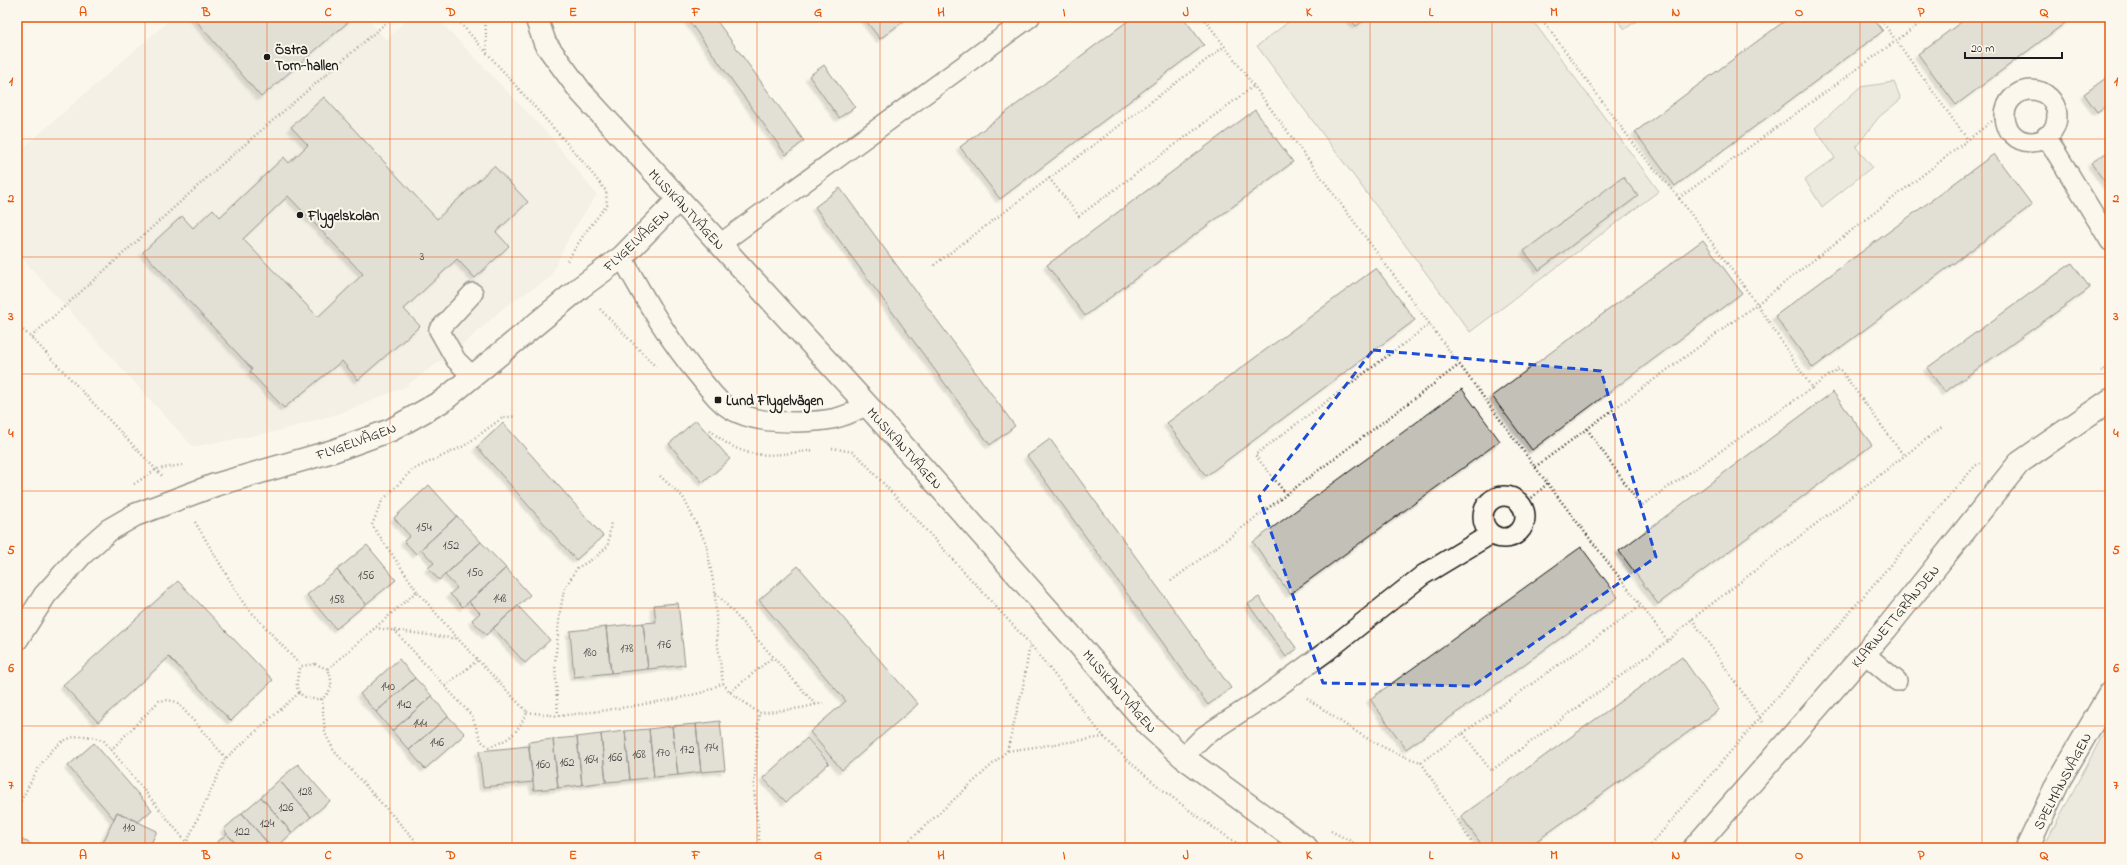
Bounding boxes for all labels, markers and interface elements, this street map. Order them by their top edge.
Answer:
text: A [79,3,87,22]
text: B [201,3,211,22]
text: C [324,3,332,22]
text: D [445,3,456,22]
text: E [569,3,577,22]
text: F [691,3,701,22]
text: G [814,3,822,22]
text: H [937,3,945,22]
text: I [1062,3,1066,22]
text: J [1183,3,1189,22]
text: K [1306,3,1313,22]
text: L [1429,3,1435,22]
text: M [1550,3,1558,22]
text: N [1672,3,1681,22]
text: O [1795,3,1804,22]
text: P [1918,3,1925,22]
text: Q [2040,3,2049,22]
scale bar [1965,34,2062,60]
place label: Östra Torn-hallen [275,40,338,77]
text: 20 m [1971,40,1994,58]
marker: Östra Torn-hallen [262,52,272,62]
text: 1 [9,72,14,91]
text: 1 [2114,72,2119,91]
street label: MUSIKANTVÄGEN [643,165,729,255]
text: 2 [7,189,15,208]
text: 2 [2112,189,2120,208]
street label: FLYGELVÄGEN [598,205,675,278]
place label: Flygelskolan [307,206,379,229]
marker: Flygelskolan [295,210,305,220]
house number: 3 [420,248,425,266]
text: 3 [7,307,14,326]
text: 3 [2112,307,2119,326]
place label: Lund Flygelvägen [726,391,824,414]
marker: Lund Flygelvägen [713,395,723,405]
street label: MUSIKANTVÄGEN [861,403,947,495]
street label: FLYGELVÄGEN [312,418,400,467]
text: 4 [7,424,14,443]
text: 4 [2112,424,2119,443]
house number: 154 [416,519,432,537]
house number: 152 [443,537,459,555]
text: 5 [7,541,15,560]
text: 5 [2112,541,2120,560]
street label: KLARINETTGRÄNDEN [1847,561,1945,673]
house number: 150 [467,564,483,582]
house number: 156 [358,567,375,585]
house number: 148 [493,590,507,608]
house number: 158 [329,591,345,609]
house number: 176 [657,636,672,654]
house number: 178 [620,640,634,658]
house number: 180 [583,644,597,662]
street label: MUSIKANTVÄGEN [1077,646,1161,738]
text: 6 [7,659,14,678]
text: 6 [2112,659,2119,678]
house number: 140 [381,678,395,696]
house number: 142 [397,696,411,714]
house number: 144 [413,715,427,733]
street label: SPELMANSVÄGEN [2029,729,2098,834]
house number: 146 [430,734,445,752]
house number: 174 [704,739,718,757]
house number: 172 [680,741,694,759]
house number: 170 [656,744,670,762]
house number: 168 [632,746,646,764]
house number: 166 [608,749,623,767]
house number: 164 [584,751,598,769]
house number: 162 [559,754,575,772]
house number: 160 [536,756,550,774]
text: 7 [8,776,14,795]
text: 7 [2113,776,2119,795]
house number: 128 [298,783,313,801]
house number: 126 [278,799,294,817]
house number: 124 [260,815,274,833]
house number: 110 [123,819,135,837]
house number: 122 [234,823,250,841]
text: A [79,846,87,865]
text: B [201,846,211,865]
text: C [324,846,332,865]
text: D [445,846,456,865]
text: E [569,846,577,865]
text: F [691,846,701,865]
text: G [814,846,822,865]
text: H [937,846,945,865]
text: I [1062,846,1066,865]
text: J [1183,846,1189,865]
text: K [1306,846,1313,865]
text: L [1429,846,1435,865]
text: M [1550,846,1558,865]
text: N [1672,846,1681,865]
text: O [1795,846,1804,865]
text: P [1918,846,1925,865]
text: Q [2040,846,2049,865]

